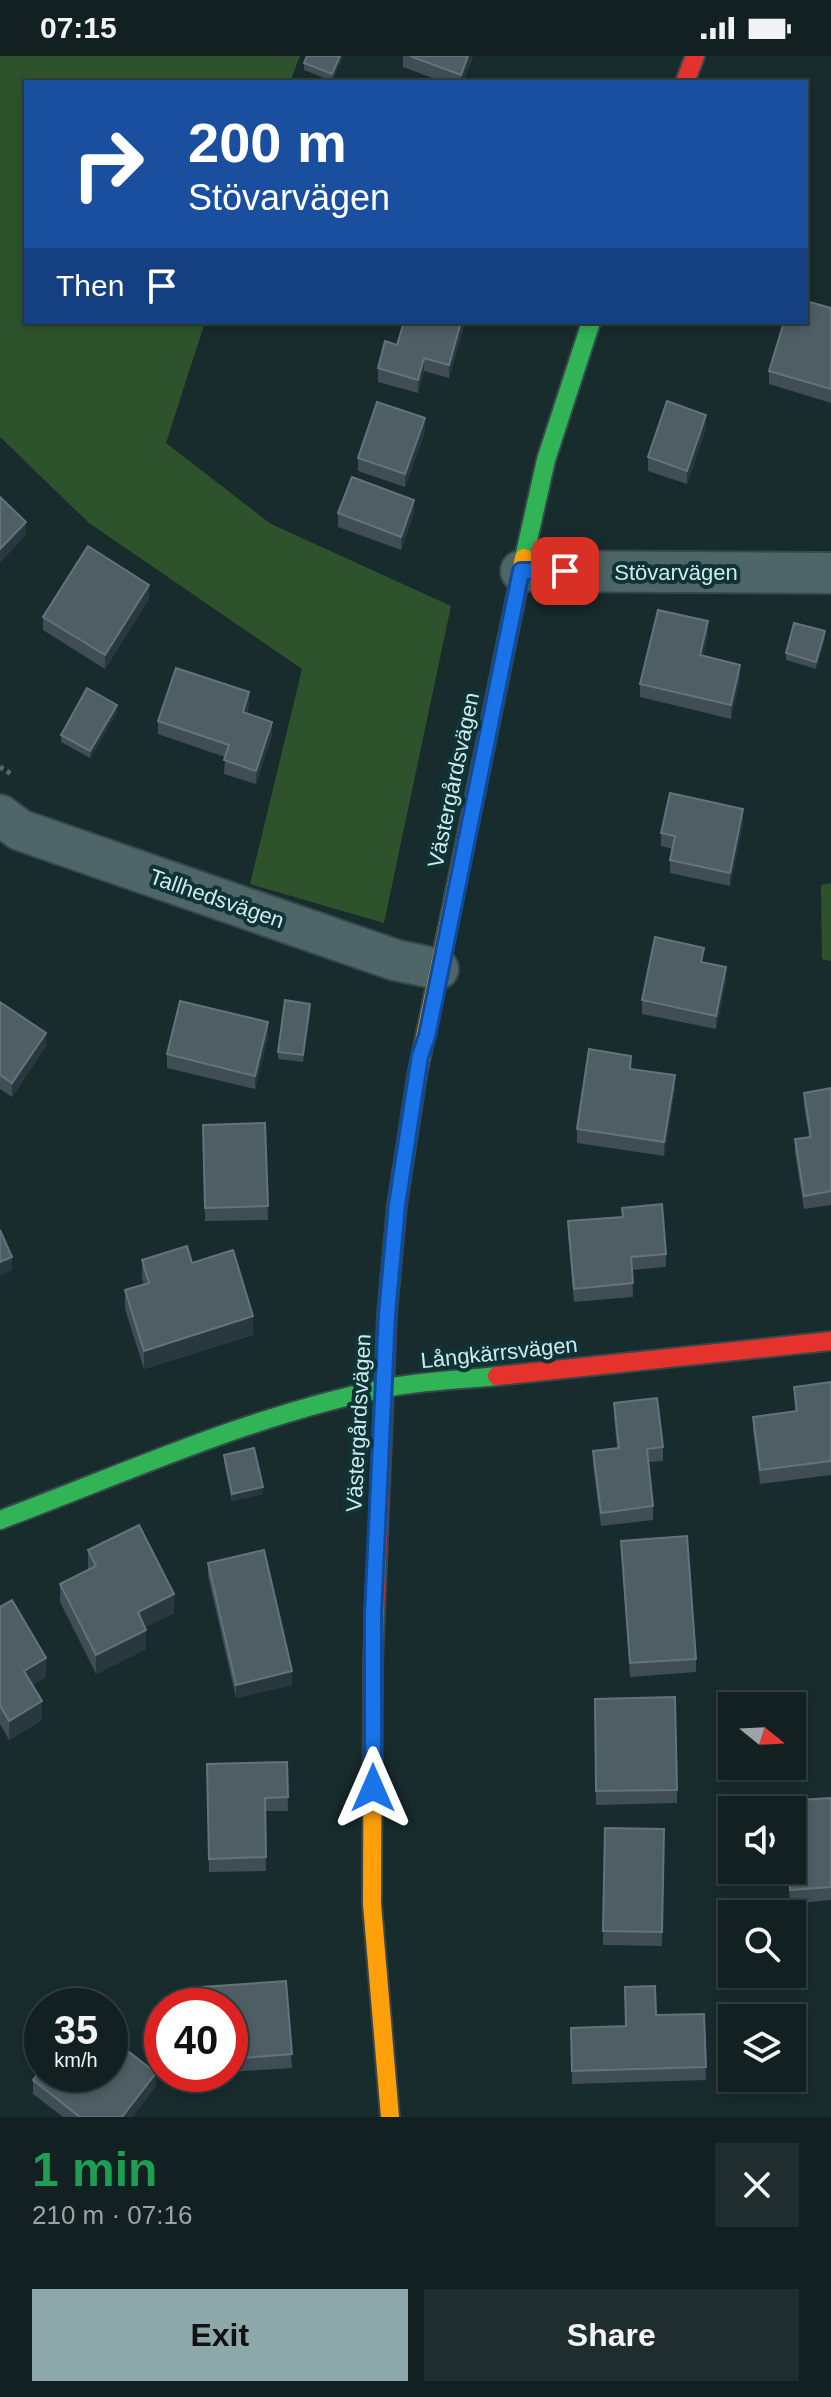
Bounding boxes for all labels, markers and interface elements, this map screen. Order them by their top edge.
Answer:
text: 07:15 [40,11,117,44]
text: 200 m [188,111,347,174]
icon: right [56,112,160,216]
text: Stövarvägen [188,177,390,218]
icon: arrive [140,264,184,308]
text: Then [56,269,124,302]
pin [531,537,599,605]
icon: arrive [543,549,587,593]
street label: Stövarvägen [614,560,738,585]
street label: Västergårdsvägen [423,690,484,870]
street label: Tallhedsvägen [146,864,287,933]
street label: Långkärrsvägen [419,1332,579,1373]
street label: Västergårdsvägen [341,1333,376,1513]
north arrow [718,1692,806,1780]
map controls [718,1692,806,2092]
position arrow [331,1746,415,1830]
button: sound [718,1796,806,1884]
button: search [718,1900,806,1988]
speed limit sign: 40 [144,1988,248,2092]
button: layers [718,2004,806,2092]
text: 35 [54,2008,98,2052]
text: km/h [54,2049,98,2071]
text: 1 min [32,2143,157,2196]
button: close [715,2143,799,2227]
text: 210 m · 07:16 [32,2200,192,2230]
button: Exit [32,2289,408,2381]
button: Share [424,2289,799,2381]

